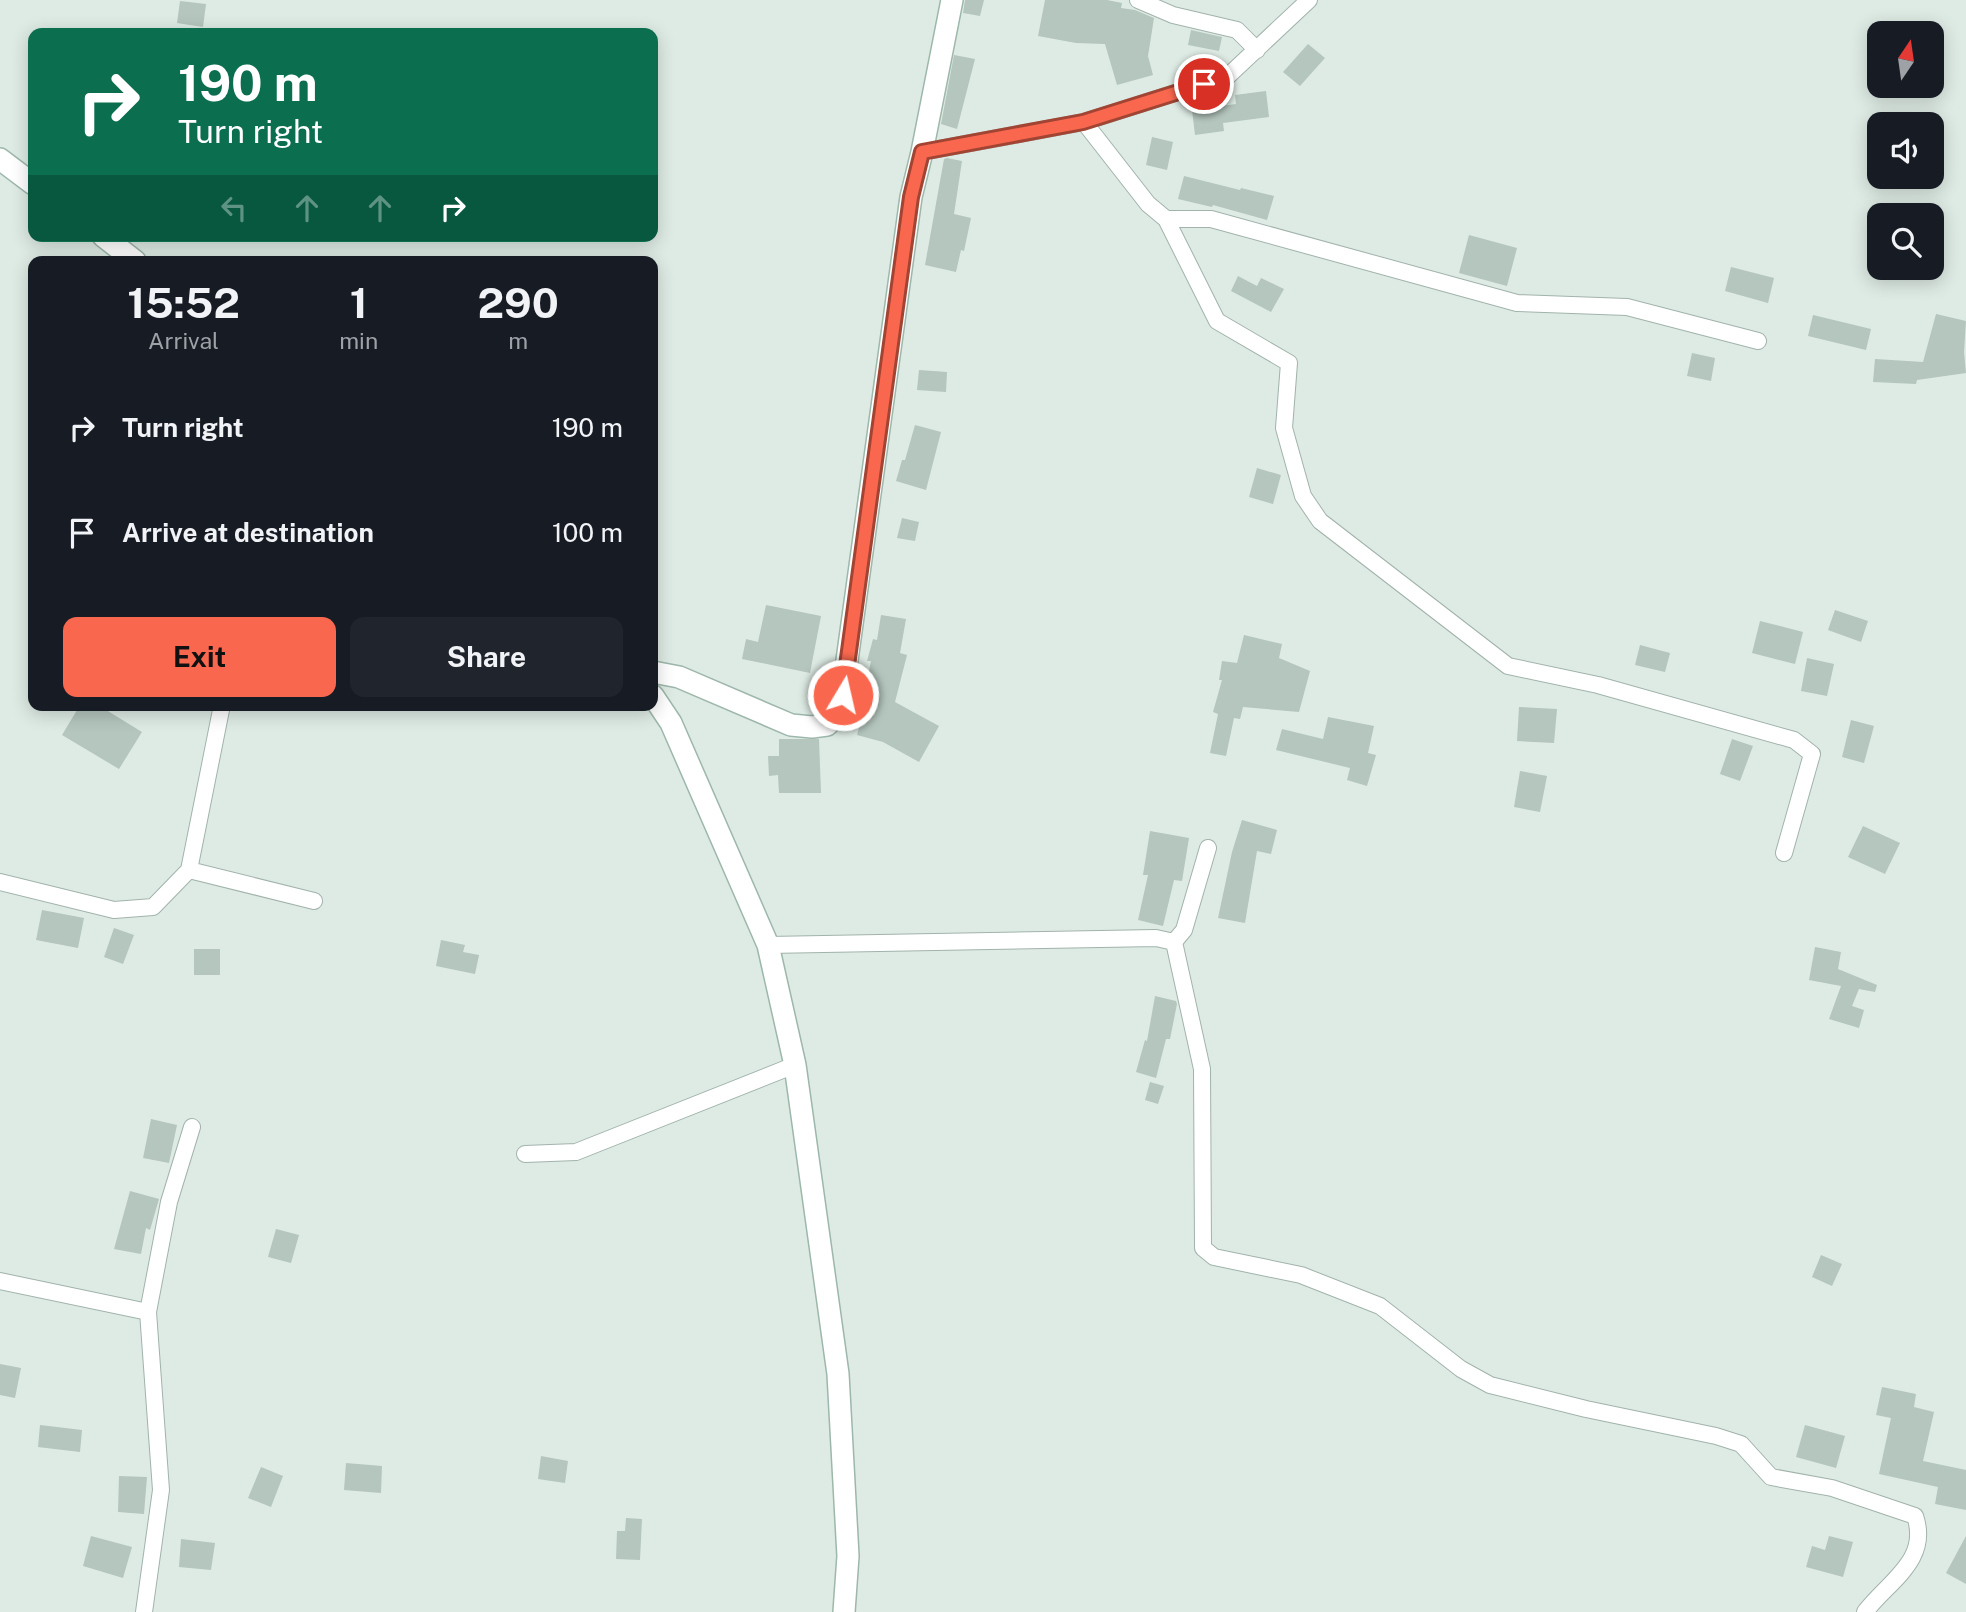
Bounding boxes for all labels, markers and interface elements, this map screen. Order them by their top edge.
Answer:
north arrow [1867,21,1944,98]
map controls [1867,21,1944,280]
text: 190 m [178,54,318,112]
pin [1174,54,1234,114]
icon: right [63,56,154,147]
icon: arrive [1185,65,1223,103]
button: sound [1867,112,1944,189]
text: Turn right [178,113,323,150]
icon: left [215,189,253,227]
icon: ahead [288,189,326,227]
icon: ahead [361,189,399,227]
icon: right [434,189,472,227]
button: search [1867,203,1944,280]
text: 15:52 [127,278,240,327]
text: 1 [350,278,368,327]
text: 290 [477,278,559,327]
text: Arrival [148,327,219,354]
text: min [339,327,378,354]
text: m [508,327,528,354]
icon: right [63,409,101,447]
text: Turn right [122,412,244,443]
text: 190 m [552,412,623,443]
icon: arrive [63,514,101,552]
text: Arrive at destination [122,517,374,548]
text: 100 m [552,517,623,548]
button: Exit [63,617,336,697]
button: Share [350,617,623,697]
position arrow [806,658,880,732]

